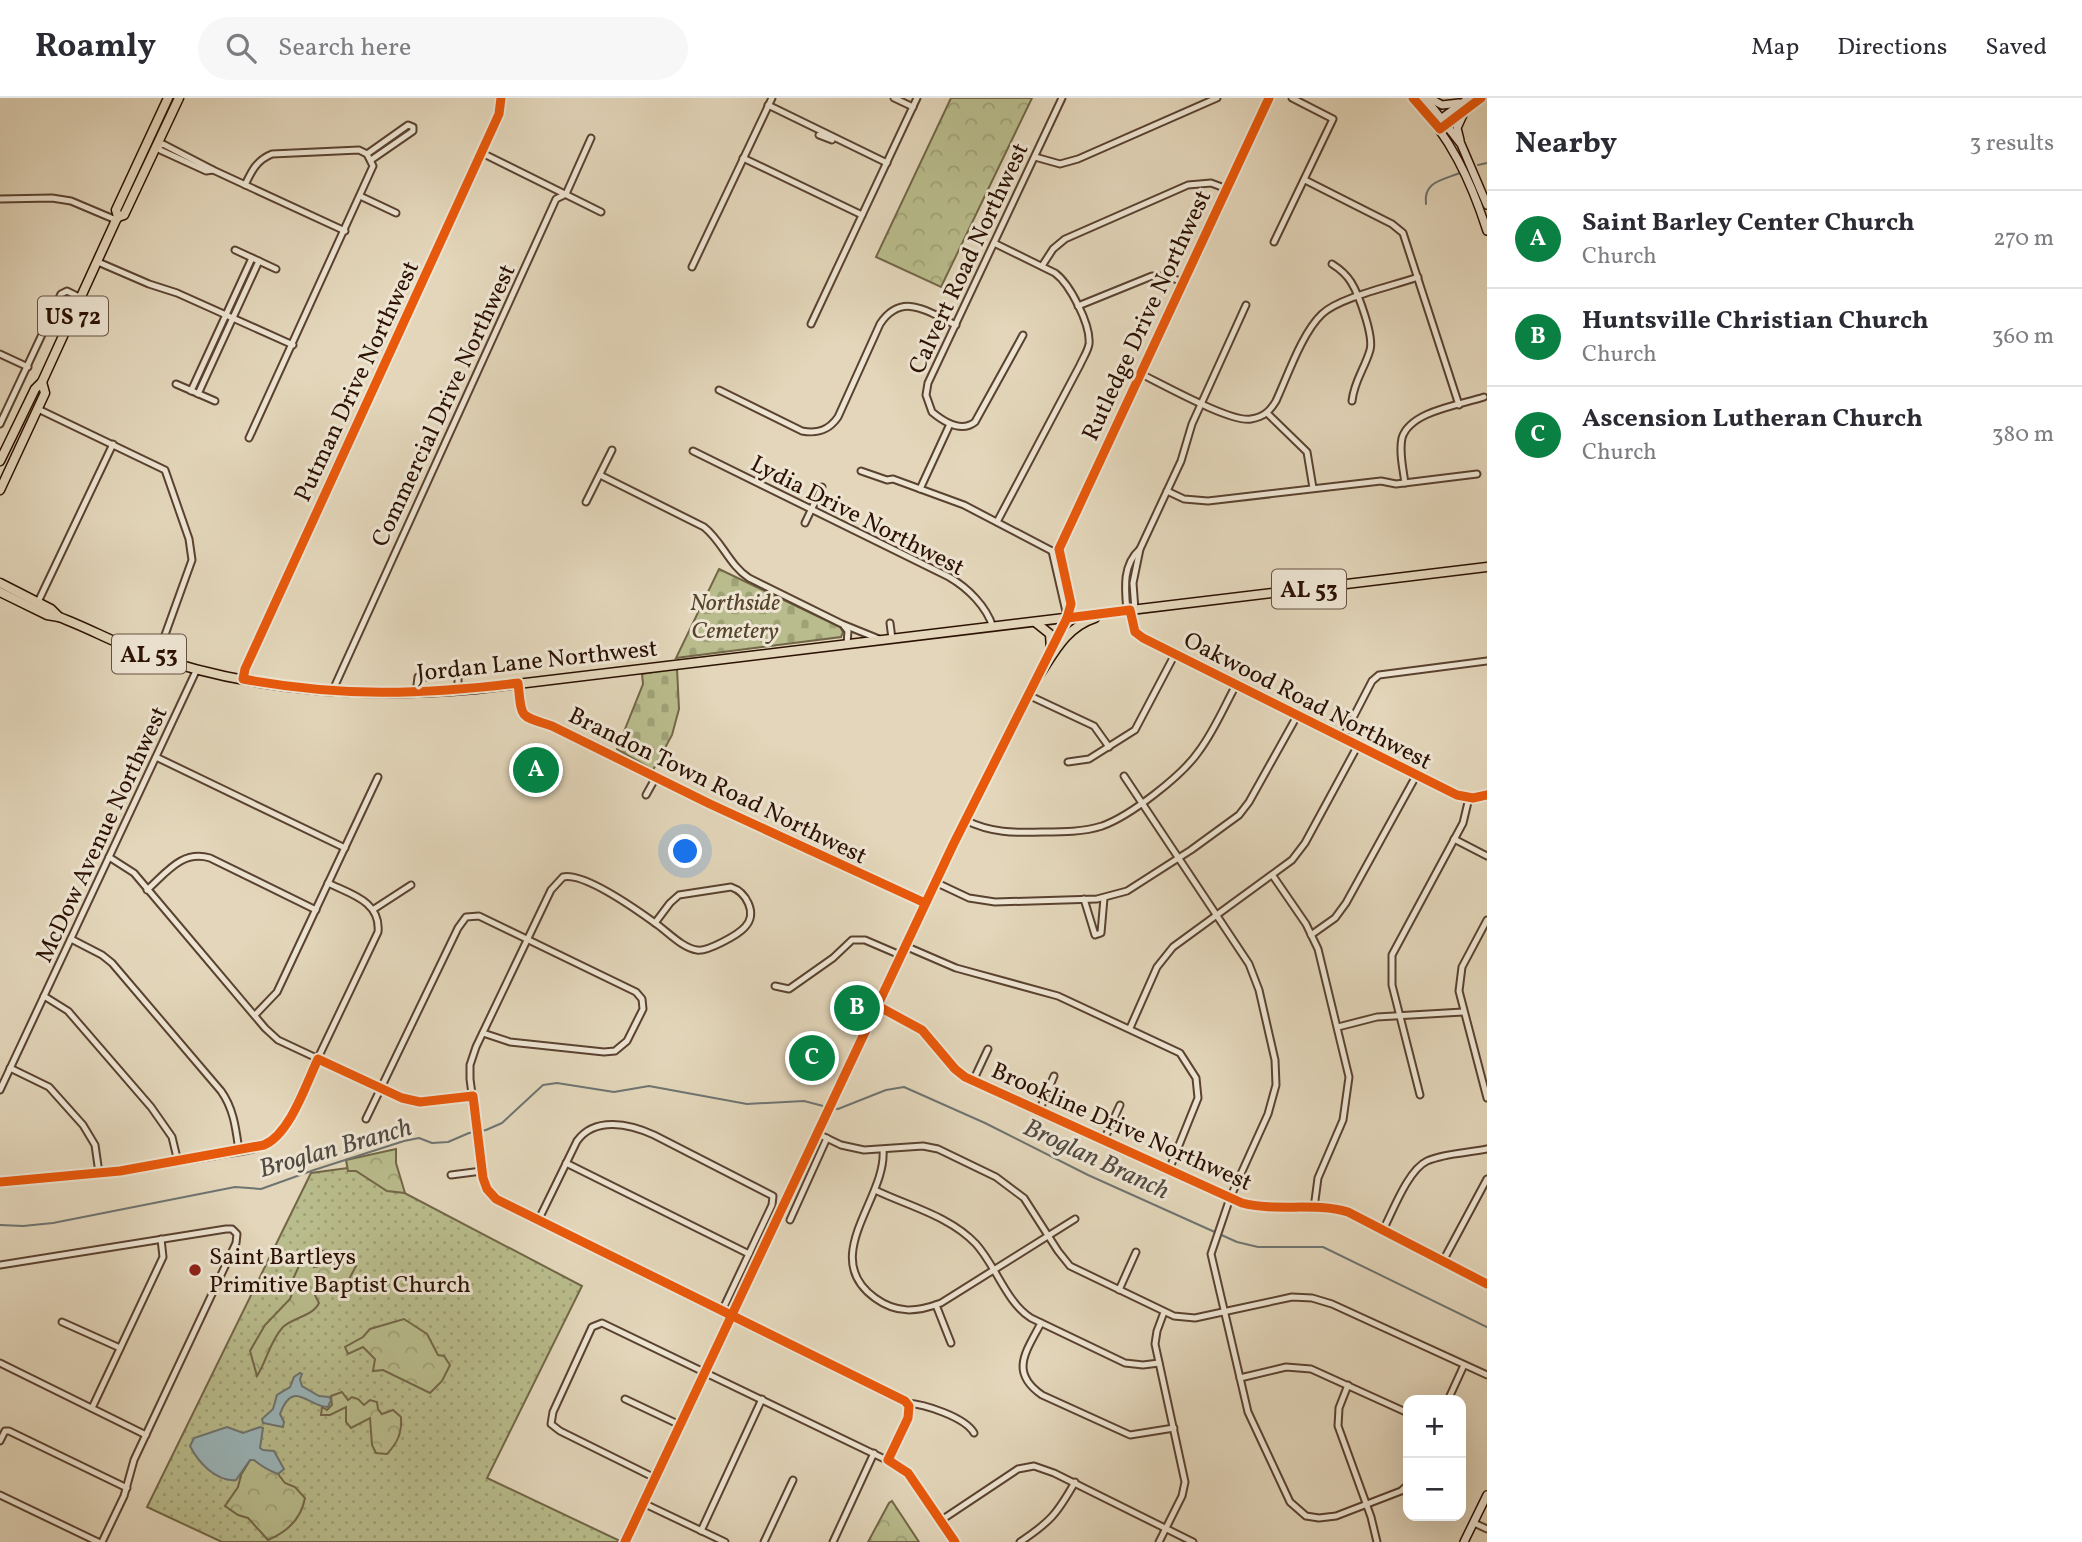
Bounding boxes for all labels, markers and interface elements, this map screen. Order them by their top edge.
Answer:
search box [198,17,688,80]
text: Roamly [35,25,156,71]
icon: search [222,29,260,67]
text: Search here [278,30,411,66]
text: Map [1751,31,1799,65]
text: Directions [1837,31,1947,65]
text: Saved [1985,31,2047,65]
text: Nearby [1515,123,1617,165]
text: 3 results [1969,128,2054,160]
street label: Calvert Road Northwest [901,138,1038,380]
street label: Rutledge Drive Northwest [1075,185,1221,447]
text: Saint Barley Center Church [1582,205,1915,241]
text: A [1530,223,1546,255]
text: 270 m [1993,223,2054,255]
text: Church [1582,241,1657,273]
street label: Putman Drive Northwest [287,256,429,508]
street label: Commercial Drive Northwest [364,259,525,553]
road number: US 72 [38,296,108,336]
text: Huntsville Christian Church [1582,303,1929,339]
text: B [1530,321,1546,353]
text: 360 m [1992,321,2054,353]
text: Church [1582,339,1657,371]
text: Ascension Lutheran Church [1582,401,1923,437]
text: C [1531,419,1545,451]
text: 380 m [1992,419,2054,451]
text: Church [1582,437,1657,469]
street label: Lydia Drive Northwest [744,448,970,586]
road number: AL 53 [1272,569,1346,608]
park label: Northside Cemetery [690,587,780,649]
street label: Oakwood Road Northwest [1177,624,1437,779]
street label: Jordan Lane Northwest [415,632,659,692]
road number: AL 53 [112,634,186,674]
street label: Brandon Town Road Northwest [562,700,872,874]
street label: McDow Avenue Northwest [28,701,177,969]
pin: A [513,744,559,796]
your location [668,834,702,868]
pin: B [834,982,880,1034]
pin: C [789,1032,835,1084]
street label: Brookline Drive Northwest [985,1055,1257,1201]
water label: Broglan Branch [255,1110,416,1188]
water label: Broglan Branch [1017,1110,1175,1209]
place label: Saint Bartleys Primitive Baptist Church [209,1241,471,1303]
marker: Saint Bartleys Primitive Baptist Church [187,1262,203,1278]
map controls [1403,1395,1466,1521]
button: + [1403,1395,1466,1458]
button: − [1403,1458,1466,1521]

